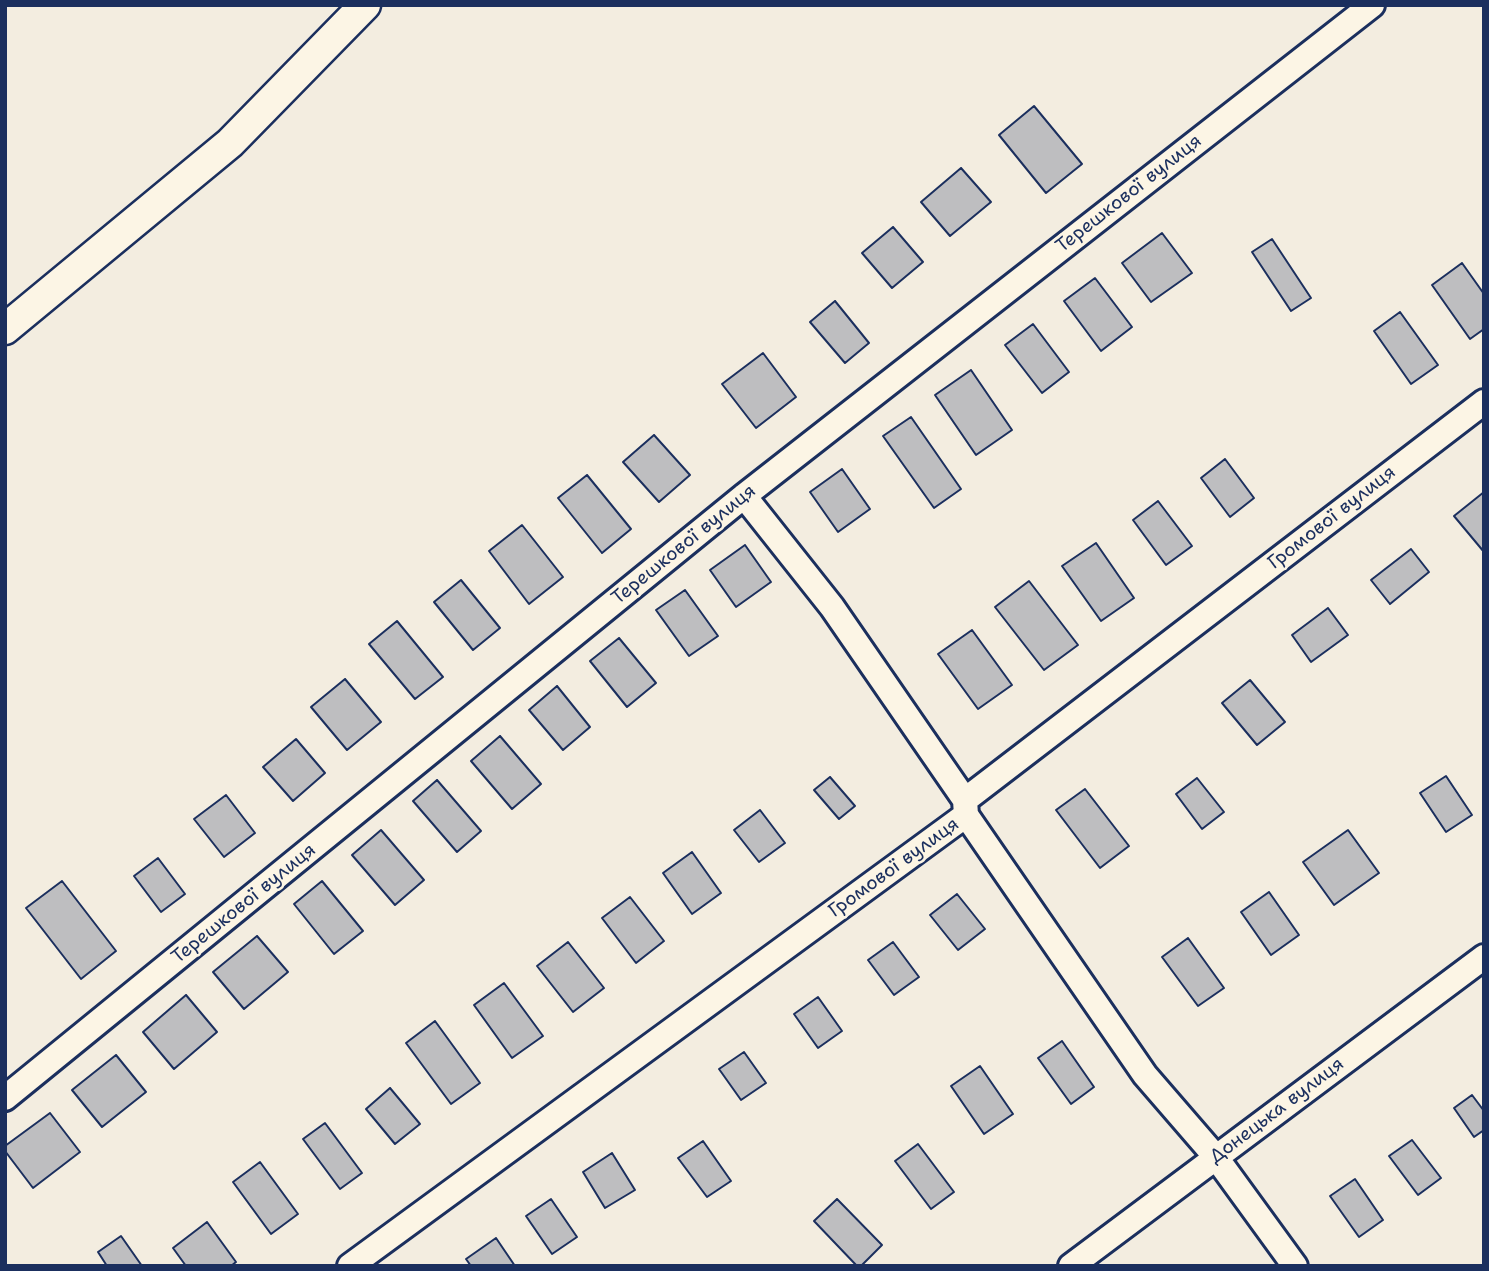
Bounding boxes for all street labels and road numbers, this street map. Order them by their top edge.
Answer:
street label: Терешкової вулиця [1052,130,1206,258]
street label: Громової вулиця [1264,461,1400,575]
street label: Терешкової вулиця [607,480,761,610]
street label: Громової вулиця [824,813,964,923]
street label: Терешкової вулиця [167,839,321,969]
street label: Донецька вулиця [1205,1053,1349,1169]

